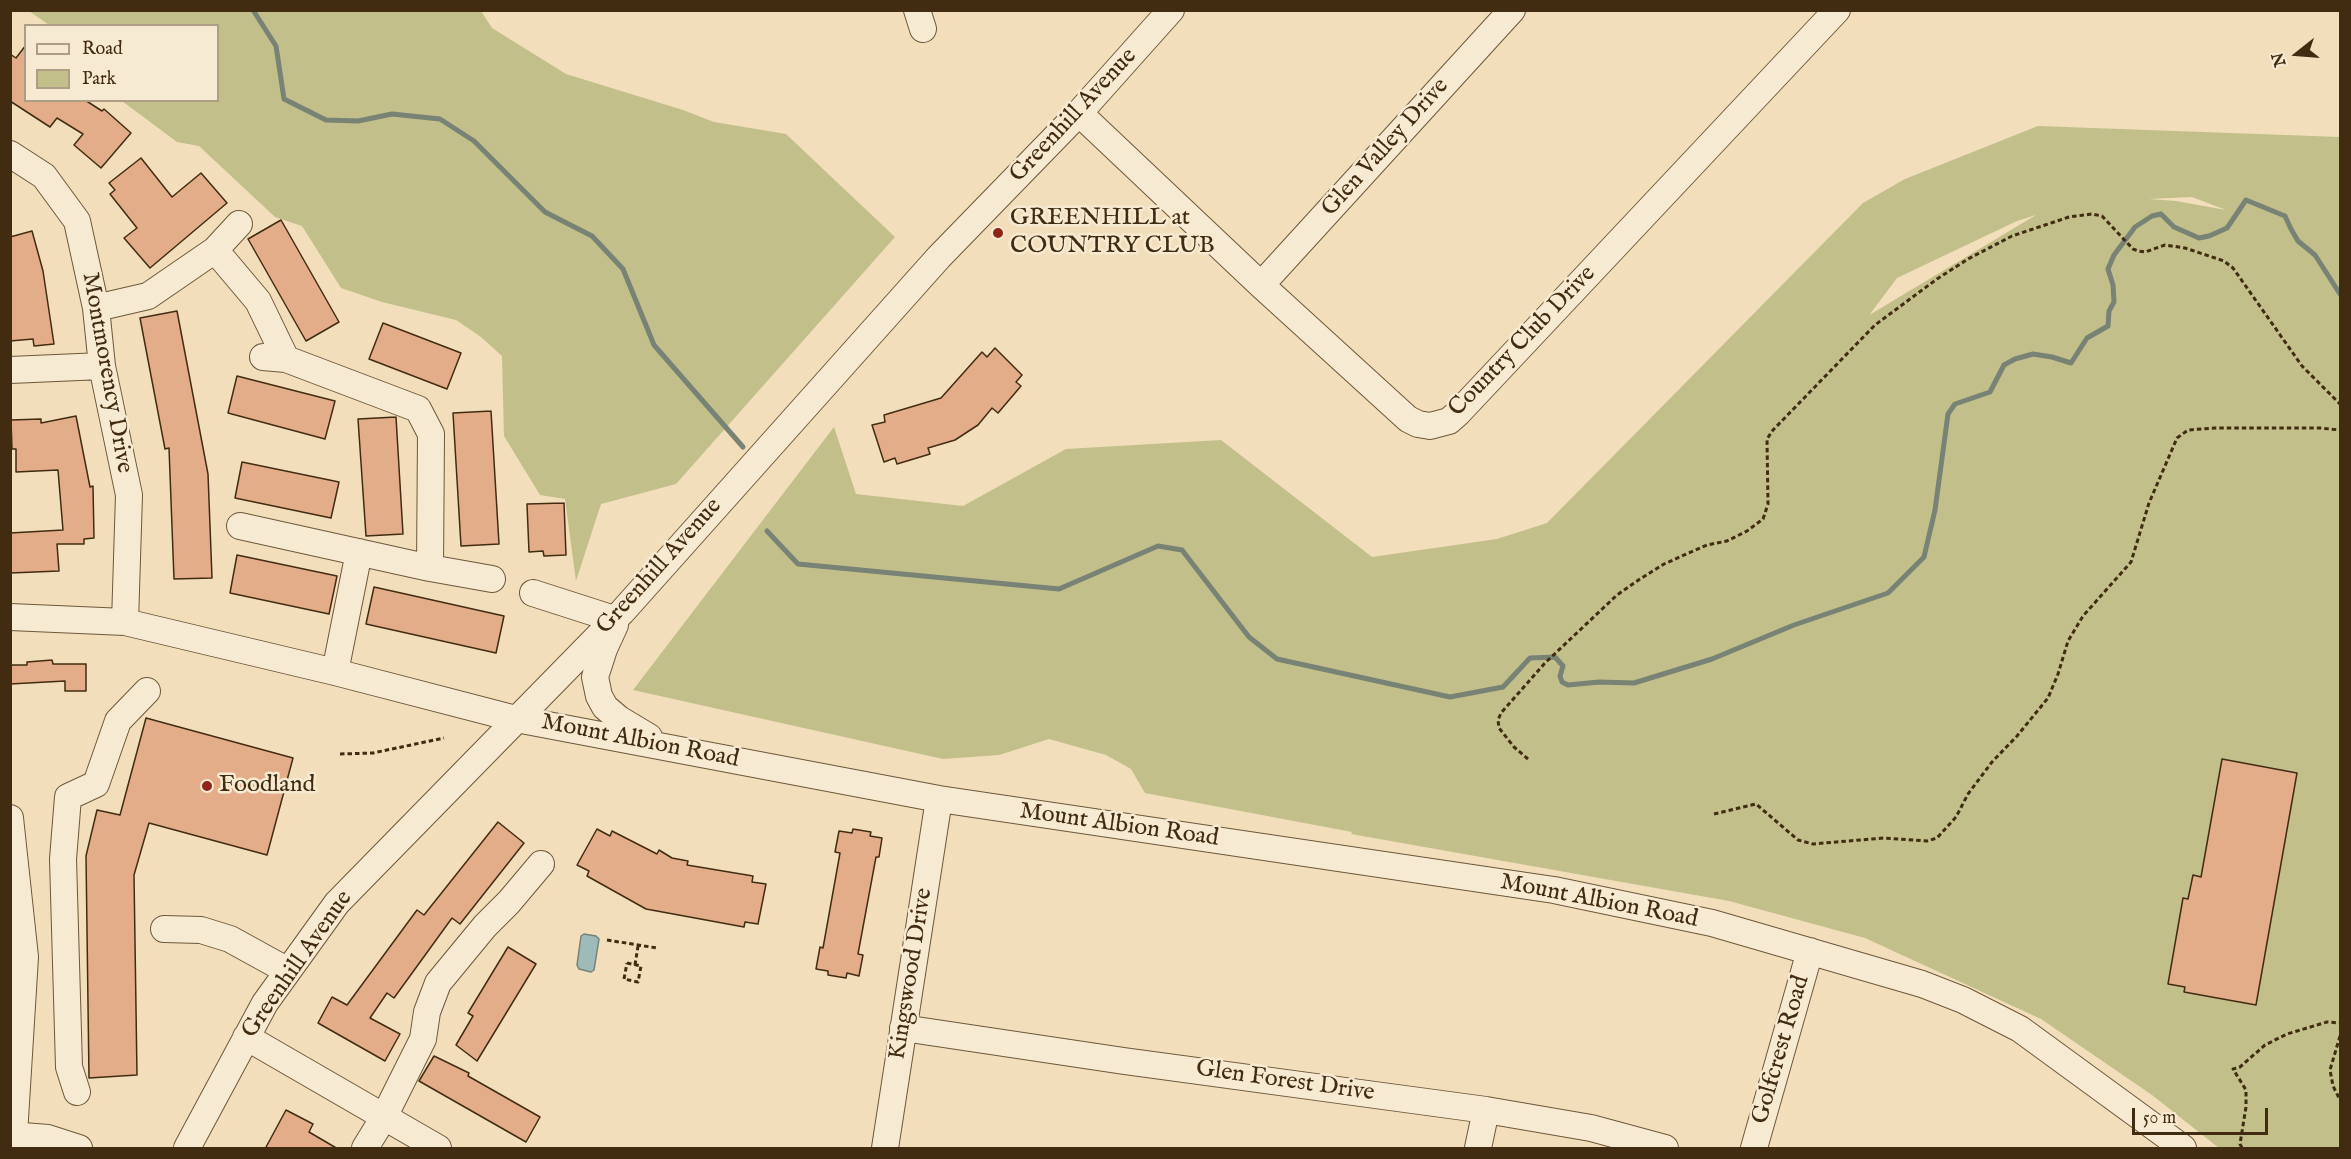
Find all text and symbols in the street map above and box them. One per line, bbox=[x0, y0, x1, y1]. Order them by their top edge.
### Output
legend bbox=[24, 24, 219, 102]
north arrow bbox=[2267, 24, 2327, 84]
text: Road bbox=[82, 38, 123, 61]
street label: Greenhill Avenue bbox=[1004, 43, 1144, 189]
text: N bbox=[2268, 50, 2291, 69]
text: Park bbox=[82, 68, 116, 91]
street label: Glen Valley Drive bbox=[1316, 73, 1456, 223]
place label: GREENHILL at COUNTRY CLUB bbox=[1010, 205, 1215, 261]
marker: GREENHILL at COUNTRY CLUB bbox=[991, 226, 1005, 240]
street label: Country Club Drive bbox=[1443, 260, 1603, 424]
street label: Montmorency Drive bbox=[74, 270, 138, 476]
street label: Greenhill Avenue bbox=[591, 493, 729, 641]
street label: Mount Albion Road bbox=[539, 709, 741, 775]
place label: Foodland bbox=[219, 772, 315, 800]
marker: Foodland bbox=[200, 779, 214, 793]
street label: Mount Albion Road bbox=[1018, 798, 1220, 854]
street label: Mount Albion Road bbox=[1498, 869, 1700, 935]
street label: Greenhill Avenue bbox=[236, 886, 360, 1044]
street label: Kingswood Drive bbox=[884, 886, 940, 1062]
street label: Golfcrest Road bbox=[1747, 972, 1817, 1128]
street label: Glen Forest Drive bbox=[1194, 1055, 1376, 1109]
scale bar bbox=[2135, 1096, 2272, 1134]
text: 50 m bbox=[2143, 1107, 2176, 1130]

